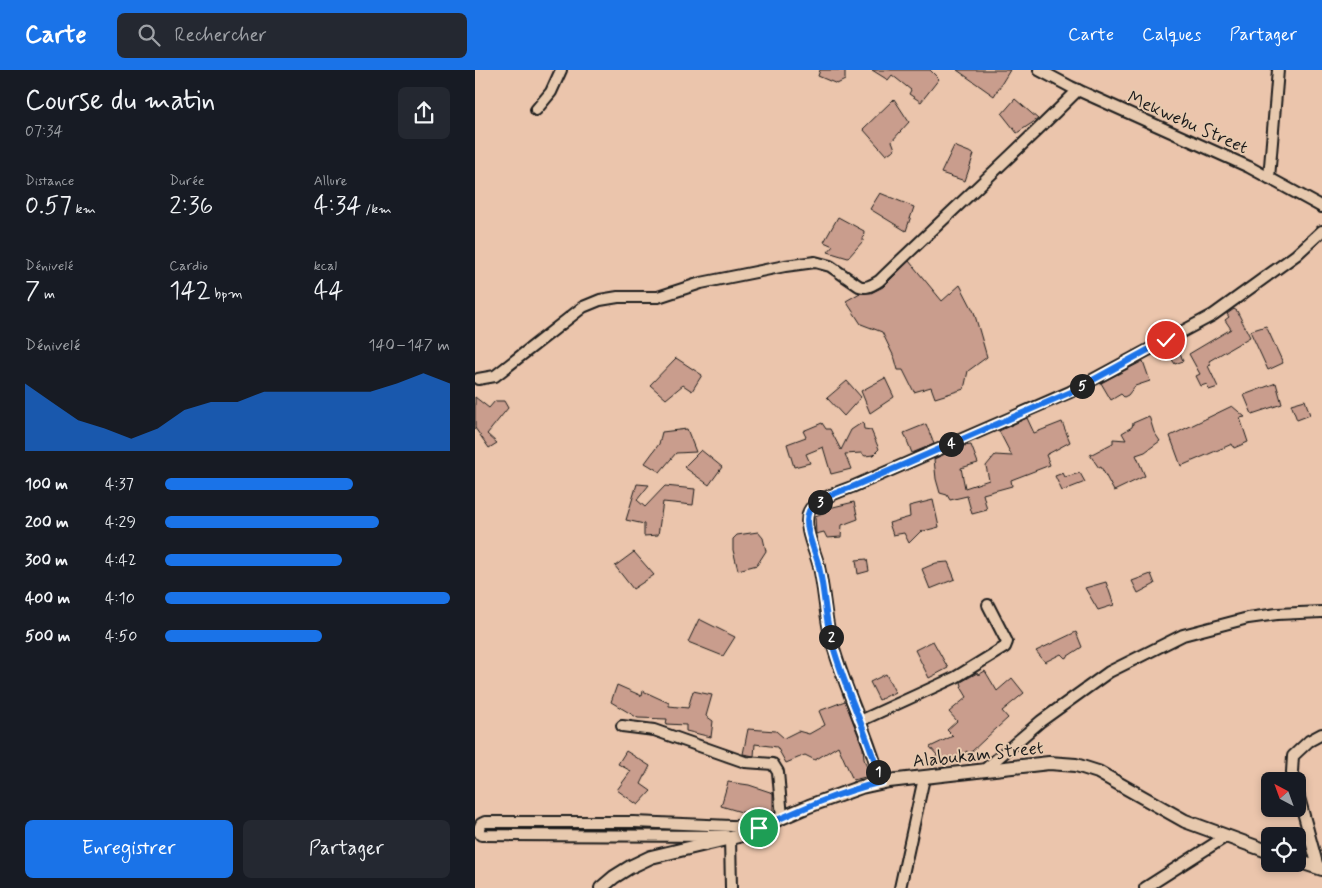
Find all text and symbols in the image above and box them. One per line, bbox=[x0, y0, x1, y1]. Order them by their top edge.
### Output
search box bbox=[117, 13, 467, 58]
text: Carte bbox=[25, 20, 87, 51]
icon: search bbox=[135, 21, 163, 49]
text: Rechercher bbox=[175, 23, 267, 48]
text: Carte bbox=[1068, 23, 1114, 47]
text: Calques bbox=[1142, 23, 1201, 47]
text: Partager bbox=[1229, 23, 1297, 47]
text: Course du matin bbox=[25, 83, 215, 120]
street label: Mekwebu Street bbox=[1124, 86, 1252, 160]
button: share bbox=[398, 87, 450, 139]
text: 07:34 bbox=[25, 121, 63, 142]
text: Distance bbox=[25, 172, 74, 190]
text: Durée bbox=[169, 172, 205, 190]
text: Allure bbox=[314, 172, 347, 190]
text: 0.57 bbox=[25, 190, 72, 223]
text: 2:36 bbox=[169, 190, 213, 223]
text: 4:34 bbox=[314, 190, 361, 223]
text: km bbox=[72, 200, 96, 218]
text: /km bbox=[361, 200, 392, 218]
text: Dénivelé bbox=[25, 257, 73, 275]
text: Cardio bbox=[169, 257, 208, 275]
text: kcal bbox=[314, 257, 337, 275]
text: 7 bbox=[25, 275, 40, 308]
text: 142 bbox=[169, 275, 211, 308]
text: 44 bbox=[314, 275, 343, 308]
text: m bbox=[40, 285, 55, 303]
text: bpm bbox=[211, 285, 243, 303]
pin bbox=[1145, 319, 1187, 361]
icon: check bbox=[1152, 326, 1180, 354]
text: Dénivelé bbox=[25, 335, 80, 356]
text: 140–147 m bbox=[368, 335, 450, 356]
pin: 5 bbox=[1069, 374, 1095, 398]
text: 5 bbox=[1078, 377, 1087, 395]
pin: 4 bbox=[939, 432, 963, 456]
text: 4 bbox=[947, 435, 956, 453]
text: 100 m bbox=[25, 474, 68, 495]
text: 4:37 bbox=[105, 474, 134, 495]
pin: 3 bbox=[807, 490, 833, 514]
text: 3 bbox=[817, 493, 824, 511]
text: 200 m bbox=[25, 512, 69, 533]
text: 4:29 bbox=[105, 512, 136, 533]
text: 300 m bbox=[25, 550, 68, 571]
text: 4:42 bbox=[105, 550, 136, 571]
text: 400 m bbox=[25, 588, 70, 609]
text: 4:10 bbox=[105, 588, 135, 609]
pin: 2 bbox=[819, 624, 843, 650]
text: 500 m bbox=[25, 626, 70, 647]
text: 4:50 bbox=[105, 626, 137, 647]
text: 2 bbox=[828, 628, 835, 646]
street label: Alabukam Street bbox=[912, 736, 1045, 774]
pin: 1 bbox=[865, 760, 891, 784]
text: 1 bbox=[875, 763, 882, 781]
north arrow bbox=[1261, 772, 1306, 818]
map controls bbox=[1261, 772, 1306, 872]
pin bbox=[738, 807, 780, 849]
icon: arrive bbox=[745, 814, 773, 842]
button: Enregistrer bbox=[25, 820, 233, 878]
button: Partager bbox=[243, 820, 450, 878]
button: locate bbox=[1261, 827, 1306, 872]

